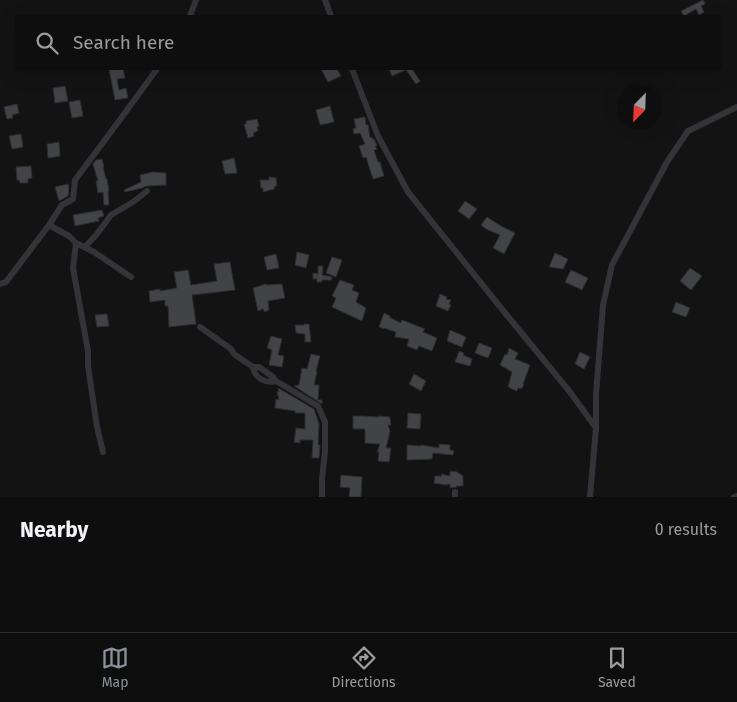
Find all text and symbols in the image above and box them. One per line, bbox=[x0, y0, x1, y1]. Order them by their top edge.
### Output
search box bbox=[15, 15, 722, 70]
icon: search bbox=[33, 29, 61, 57]
text: Search here bbox=[73, 31, 174, 54]
north arrow bbox=[617, 85, 662, 130]
text: Nearby bbox=[20, 517, 88, 543]
text: 0 results bbox=[655, 520, 717, 539]
tab: Map bbox=[101, 644, 129, 691]
tab: Directions bbox=[331, 644, 396, 691]
tab: Saved bbox=[598, 644, 636, 691]

